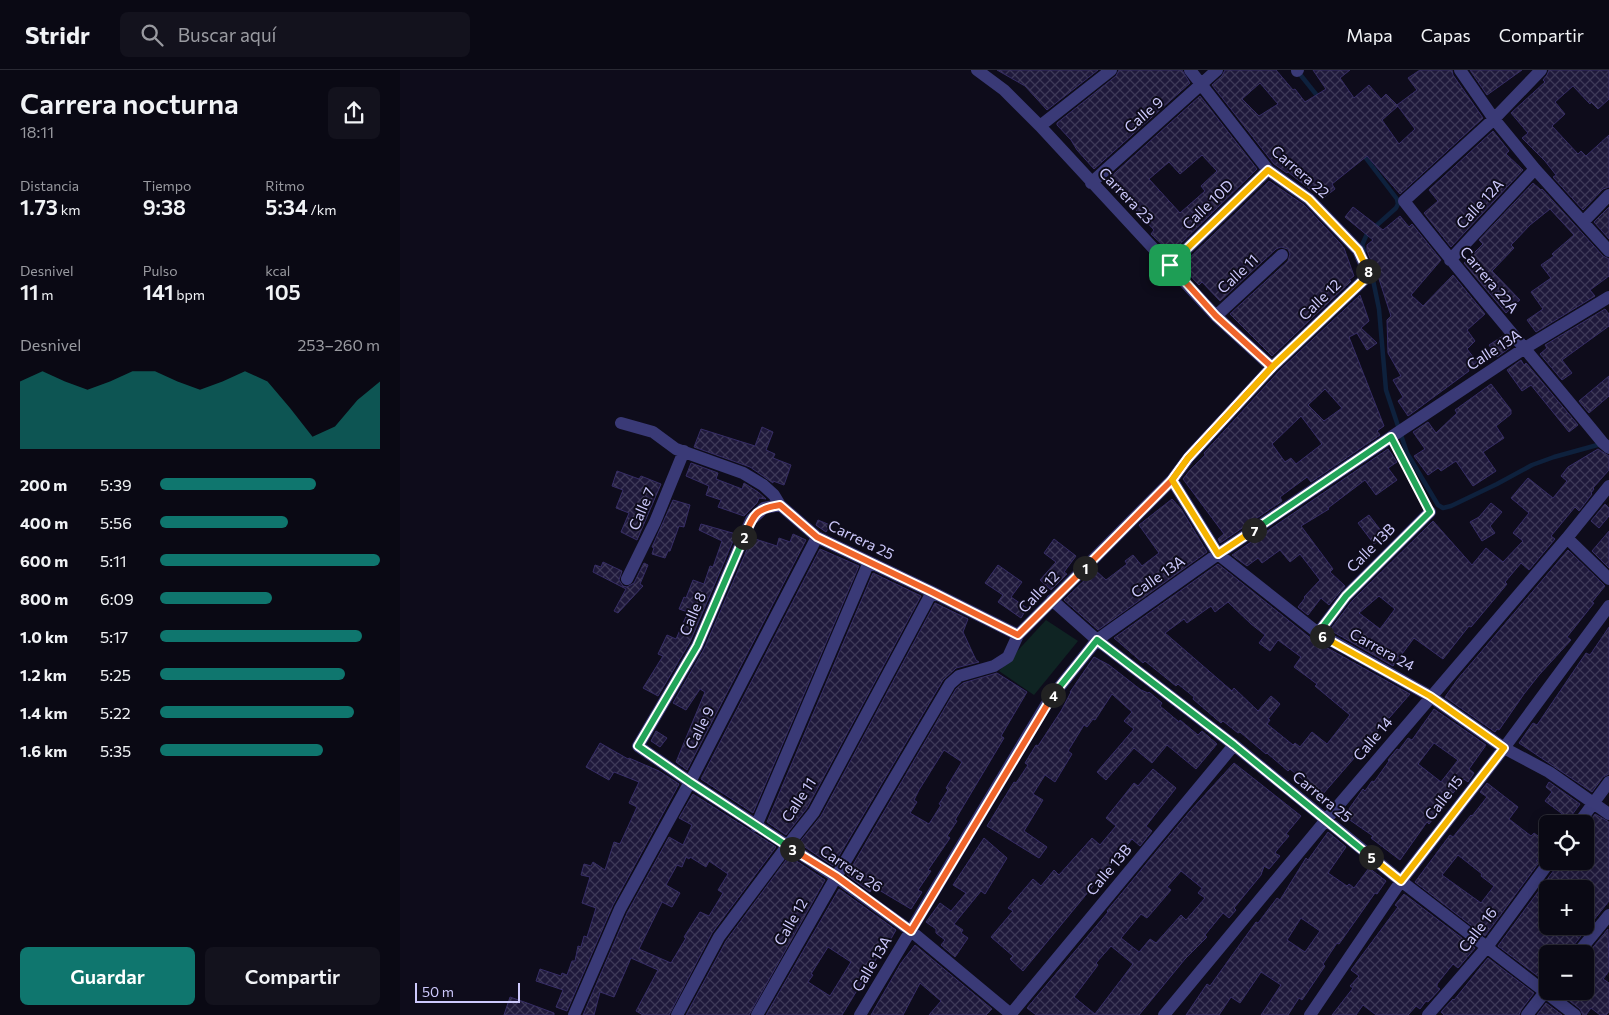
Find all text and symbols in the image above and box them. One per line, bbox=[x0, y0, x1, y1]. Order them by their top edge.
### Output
search box bbox=[120, 12, 470, 57]
text: Stridr bbox=[25, 20, 90, 49]
icon: search bbox=[138, 21, 166, 49]
text: Buscar aquí bbox=[178, 23, 276, 46]
text: Mapa bbox=[1346, 24, 1393, 46]
text: Capas bbox=[1421, 24, 1471, 46]
text: Compartir bbox=[1499, 24, 1584, 46]
text: Carrera nocturna bbox=[20, 86, 239, 120]
button: share bbox=[328, 87, 380, 139]
street label: Calle 9 bbox=[1120, 92, 1166, 136]
text: 18:11 bbox=[20, 122, 54, 141]
street label: Carrera 22 bbox=[1268, 141, 1333, 201]
street label: Carrera 23 bbox=[1096, 163, 1158, 227]
street label: Calle 12A bbox=[1452, 175, 1507, 232]
street label: Calle 10D bbox=[1178, 176, 1236, 233]
text: Distancia bbox=[20, 177, 79, 194]
text: Tiempo bbox=[143, 177, 191, 194]
text: Ritmo bbox=[265, 177, 305, 194]
text: 1.73 bbox=[20, 194, 58, 219]
text: 9:38 bbox=[143, 194, 186, 219]
text: 5:34 bbox=[265, 194, 308, 219]
text: km bbox=[58, 201, 81, 218]
text: /km bbox=[308, 201, 337, 218]
street label: Carrera 22A bbox=[1457, 242, 1523, 316]
pin bbox=[1149, 244, 1191, 286]
street label: Calle 11 bbox=[1213, 250, 1262, 297]
icon: arrive bbox=[1156, 251, 1184, 279]
pin: 8 bbox=[1356, 258, 1380, 284]
text: Desnivel bbox=[20, 262, 74, 279]
text: Pulso bbox=[143, 262, 178, 279]
text: kcal bbox=[265, 262, 290, 279]
text: 8 bbox=[1364, 263, 1373, 280]
street label: Calle 12 bbox=[1295, 275, 1344, 324]
text: 11 bbox=[20, 279, 39, 304]
text: 141 bbox=[143, 279, 173, 304]
text: 105 bbox=[265, 279, 301, 304]
text: m bbox=[39, 286, 54, 303]
text: bpm bbox=[173, 286, 205, 303]
street label: Calle 13A bbox=[1463, 325, 1524, 373]
text: Desnivel bbox=[20, 335, 81, 354]
text: 253–260 m bbox=[297, 335, 380, 354]
text: 200 m bbox=[20, 475, 67, 494]
text: 5:39 bbox=[100, 475, 132, 494]
street label: Calle 7 bbox=[624, 485, 658, 533]
text: 400 m bbox=[20, 513, 68, 532]
text: 5:56 bbox=[100, 513, 132, 532]
street label: Carrera 25 bbox=[825, 515, 897, 563]
pin: 7 bbox=[1242, 518, 1266, 542]
street label: Calle 13B bbox=[1342, 519, 1399, 575]
text: 7 bbox=[1251, 522, 1258, 539]
pin: 2 bbox=[732, 524, 756, 550]
text: 2 bbox=[741, 529, 748, 546]
text: 600 m bbox=[20, 551, 68, 570]
text: 5:11 bbox=[100, 551, 127, 570]
street label: Calle 13A bbox=[1127, 551, 1188, 601]
pin: 1 bbox=[1072, 556, 1098, 580]
text: 1 bbox=[1082, 560, 1089, 577]
street label: Calle 12 bbox=[1014, 567, 1063, 616]
text: 800 m bbox=[20, 589, 68, 608]
text: 6:09 bbox=[100, 589, 134, 608]
street label: Calle 8 bbox=[675, 589, 709, 638]
pin: 6 bbox=[1310, 624, 1334, 648]
street label: Carrera 24 bbox=[1347, 624, 1418, 674]
text: 1.0 km bbox=[20, 627, 68, 646]
text: 5:17 bbox=[100, 627, 128, 646]
text: 6 bbox=[1318, 628, 1327, 645]
text: 1.2 km bbox=[20, 665, 67, 684]
text: 5:25 bbox=[100, 665, 131, 684]
pin: 4 bbox=[1040, 682, 1066, 708]
text: 4 bbox=[1049, 687, 1058, 704]
text: 1.4 km bbox=[20, 703, 67, 722]
text: 5:22 bbox=[100, 703, 131, 722]
street label: Calle 9 bbox=[681, 703, 717, 752]
street label: Calle 14 bbox=[1349, 713, 1396, 764]
text: 1.6 km bbox=[20, 741, 67, 760]
text: 5:35 bbox=[100, 741, 131, 760]
street label: Carrera 25 bbox=[1289, 767, 1356, 826]
street label: Calle 15 bbox=[1420, 772, 1466, 823]
street label: Calle 11 bbox=[777, 774, 819, 825]
map controls bbox=[1539, 815, 1594, 1000]
button: locate bbox=[1539, 815, 1594, 870]
pin: 3 bbox=[780, 836, 804, 862]
street label: Calle 13B bbox=[1082, 840, 1135, 899]
text: 3 bbox=[788, 841, 797, 858]
street label: Carrera 26 bbox=[817, 841, 886, 896]
pin: 5 bbox=[1358, 844, 1384, 870]
text: 5 bbox=[1367, 849, 1376, 866]
button: + bbox=[1539, 880, 1594, 935]
street label: Calle 12 bbox=[770, 895, 811, 948]
street label: Calle 16 bbox=[1454, 903, 1500, 955]
street label: Calle 13A bbox=[848, 932, 895, 994]
button: − bbox=[1539, 945, 1594, 1000]
button: Guardar bbox=[20, 947, 195, 1005]
button: Compartir bbox=[205, 947, 380, 1005]
scale bar bbox=[415, 980, 520, 1003]
text: 50 m bbox=[422, 983, 454, 1000]

